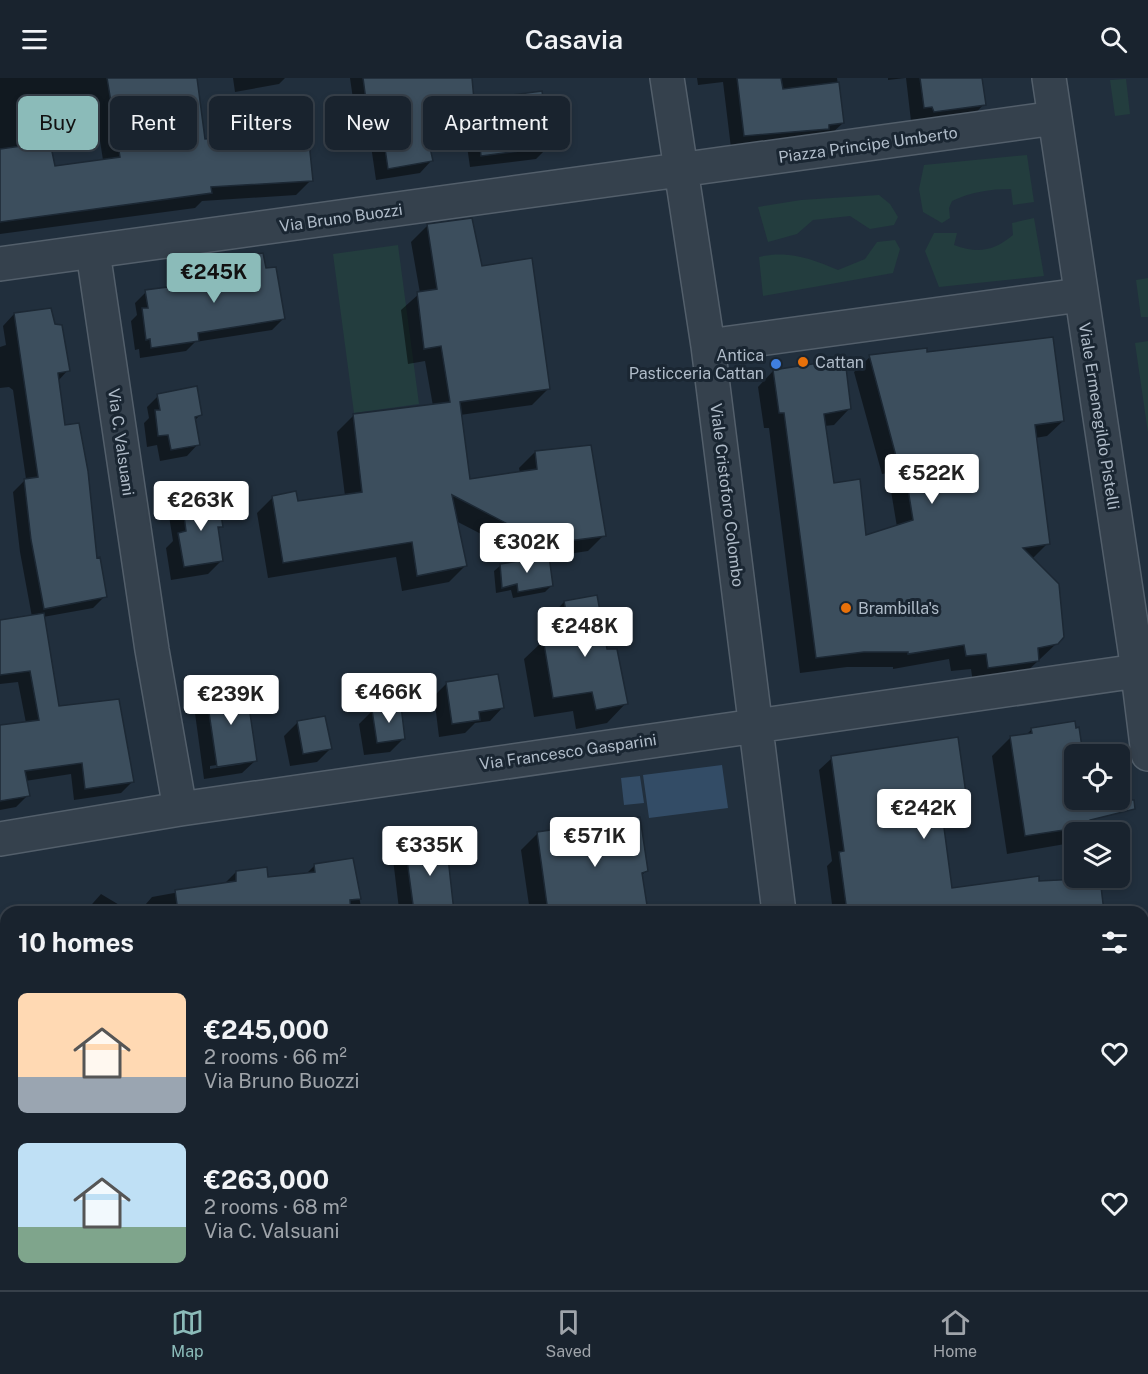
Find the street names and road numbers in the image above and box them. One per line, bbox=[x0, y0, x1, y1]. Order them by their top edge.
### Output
street label: Piazza Principe Umberto bbox=[777, 123, 959, 167]
street label: Via Bruno Buozzi bbox=[278, 200, 404, 236]
street label: Viale Ermenegildo Pistelli bbox=[1075, 321, 1123, 511]
street label: Via C. Valsuani bbox=[104, 387, 138, 497]
street label: Viale Cristoforo Colombo bbox=[706, 402, 748, 588]
street label: Via Francesco Gasparini bbox=[478, 730, 658, 774]

